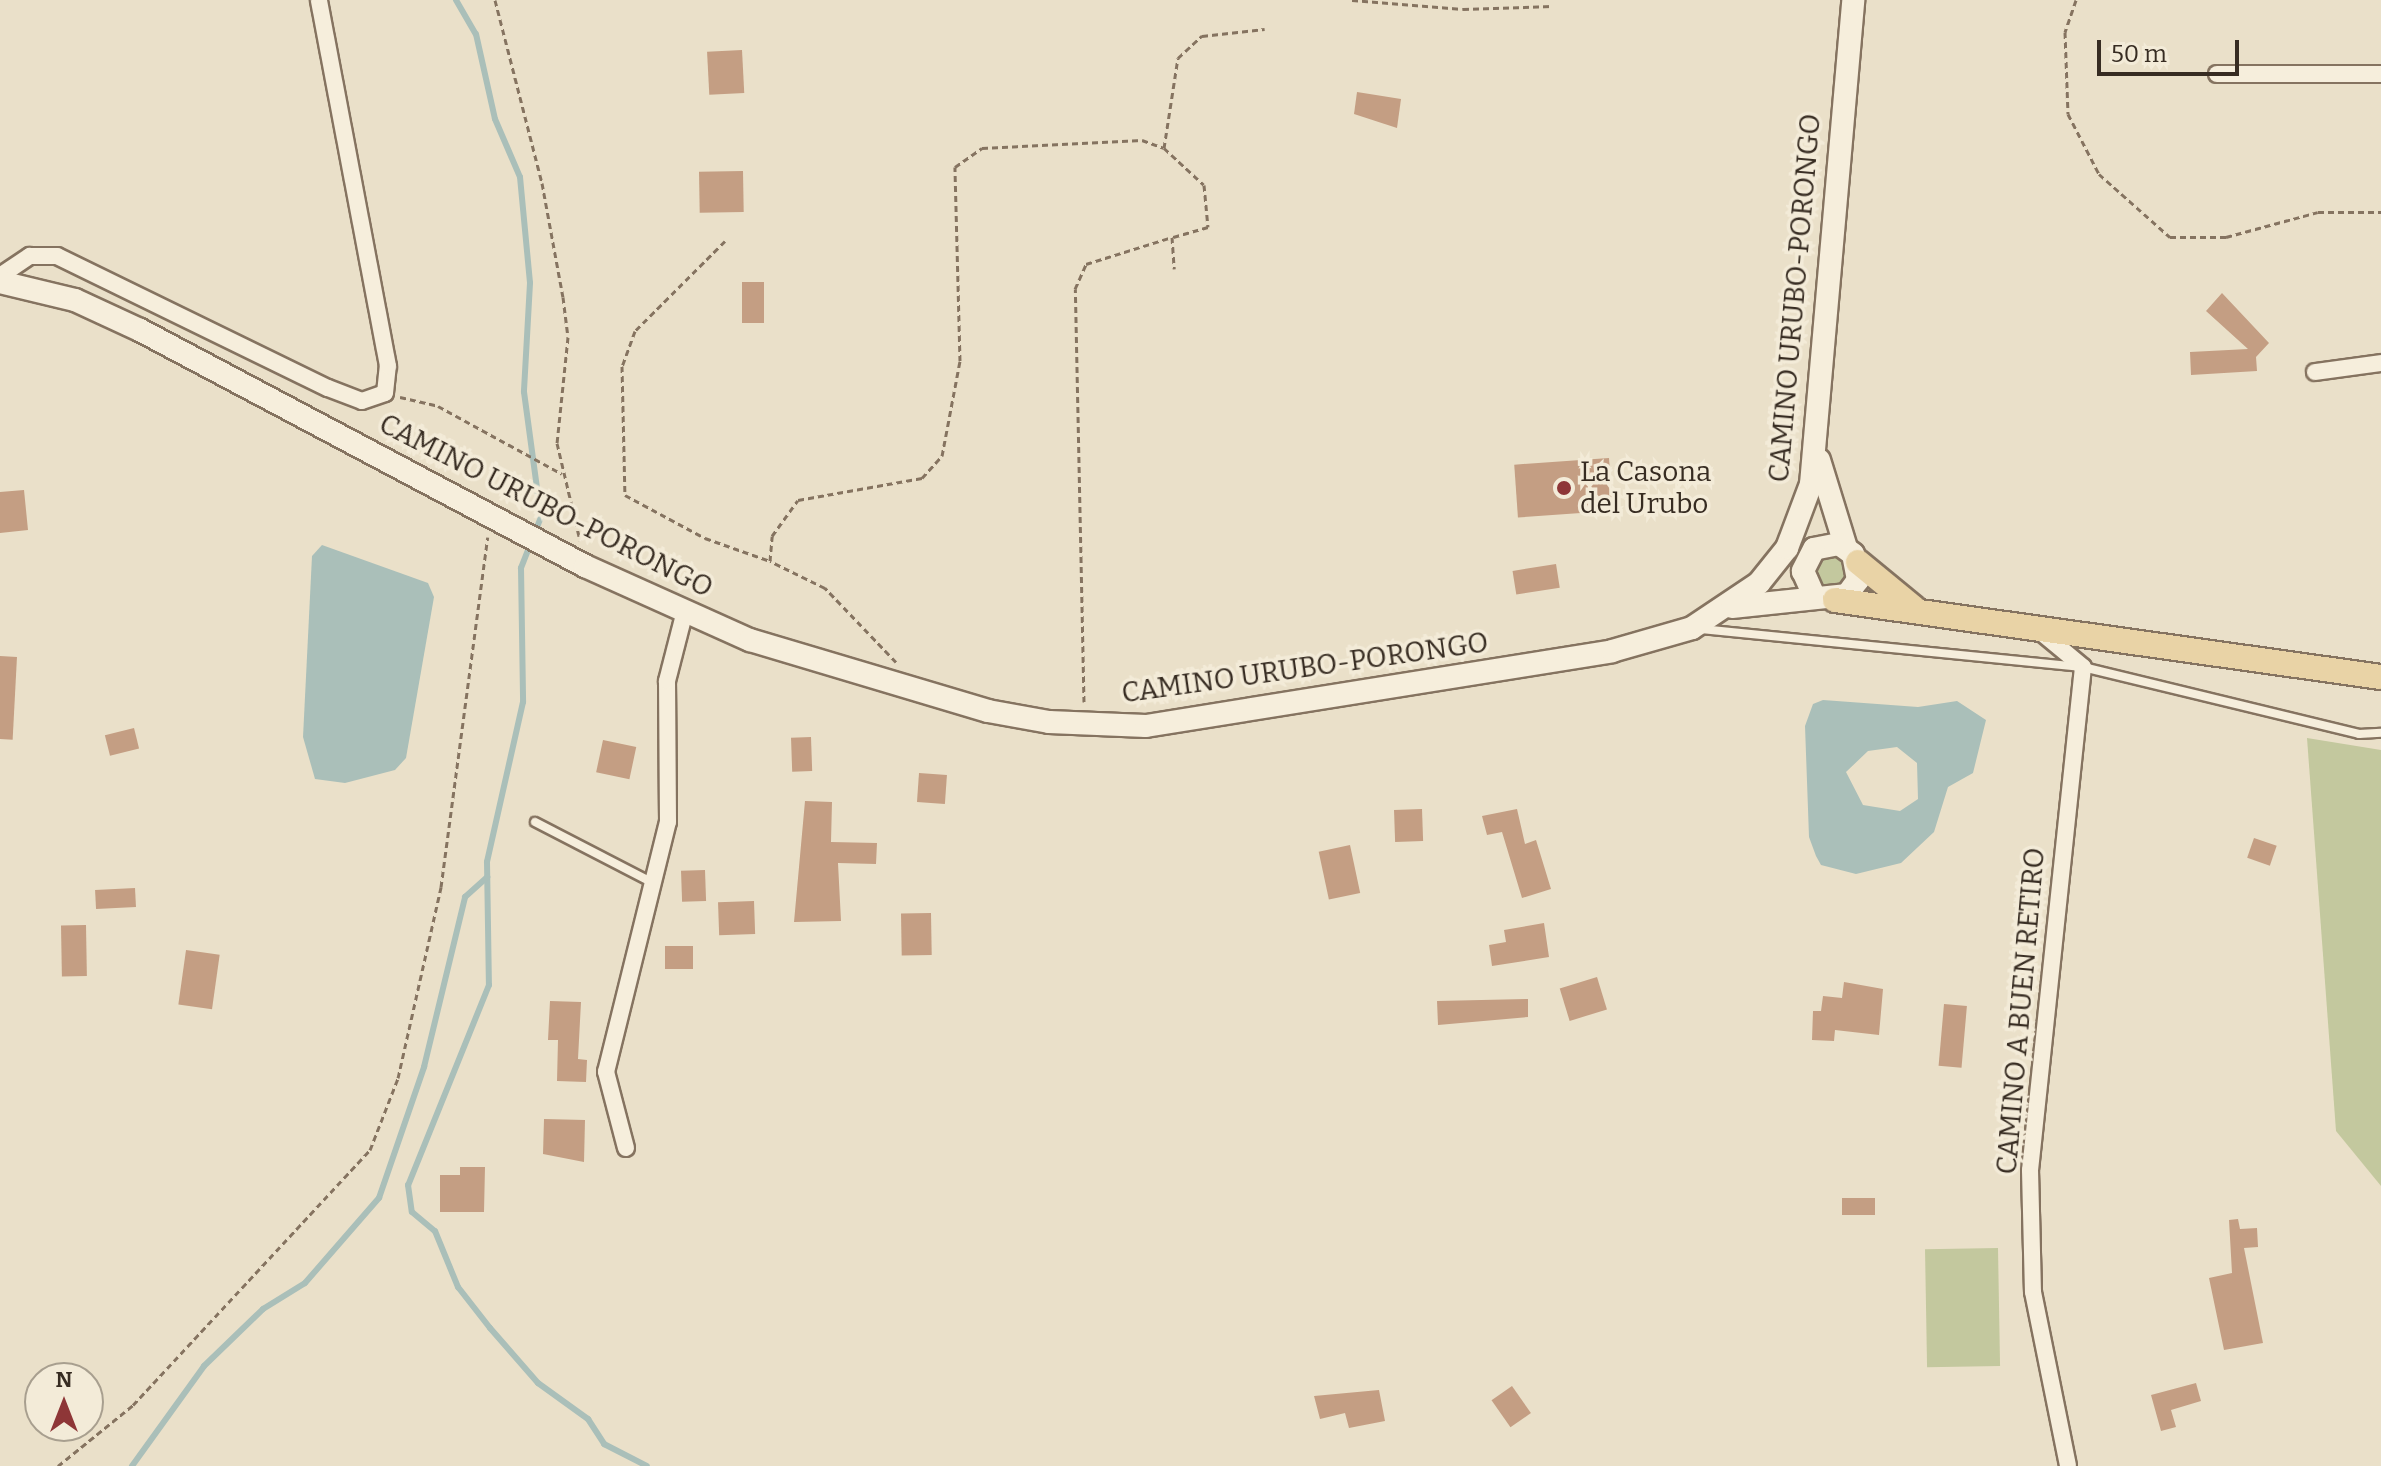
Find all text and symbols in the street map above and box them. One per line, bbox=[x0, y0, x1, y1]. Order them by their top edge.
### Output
scale bar bbox=[2101, 24, 2243, 74]
text: 50 m bbox=[2111, 40, 2167, 68]
street label: CAMINO URUBO-PORONGO bbox=[1762, 112, 1828, 484]
street label: CAMINO URUBO-PORONGO bbox=[374, 407, 718, 605]
place label: La Casona del Urubo bbox=[1580, 455, 1711, 521]
marker: La Casona del Urubo bbox=[1555, 479, 1573, 497]
street label: CAMINO URUBO-PORONGO bbox=[1119, 626, 1491, 710]
street label: CAMINO A BUEN RETIRO bbox=[1990, 846, 2052, 1176]
north arrow bbox=[24, 1362, 104, 1442]
text: N bbox=[56, 1366, 72, 1393]

